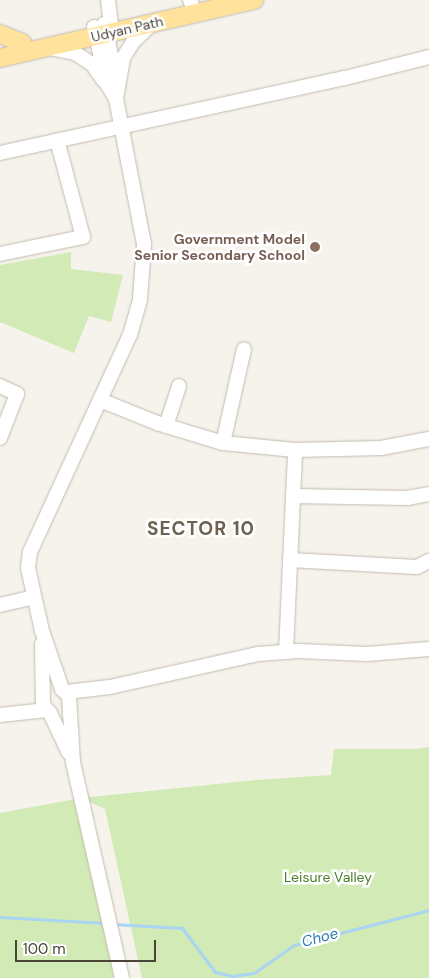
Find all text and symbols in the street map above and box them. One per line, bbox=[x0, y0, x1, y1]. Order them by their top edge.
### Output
street label: Udyan Path bbox=[89, 13, 165, 45]
place label: Government Model Senior Secondary School bbox=[134, 231, 305, 264]
marker: Government Model Senior Secondary School bbox=[309, 241, 321, 253]
district label: SECTOR 10 bbox=[146, 518, 256, 540]
park label: Leisure Valley bbox=[284, 869, 372, 885]
water label: Choe bbox=[300, 925, 340, 951]
scale bar bbox=[18, 930, 159, 962]
text: 100 m bbox=[23, 939, 66, 959]

